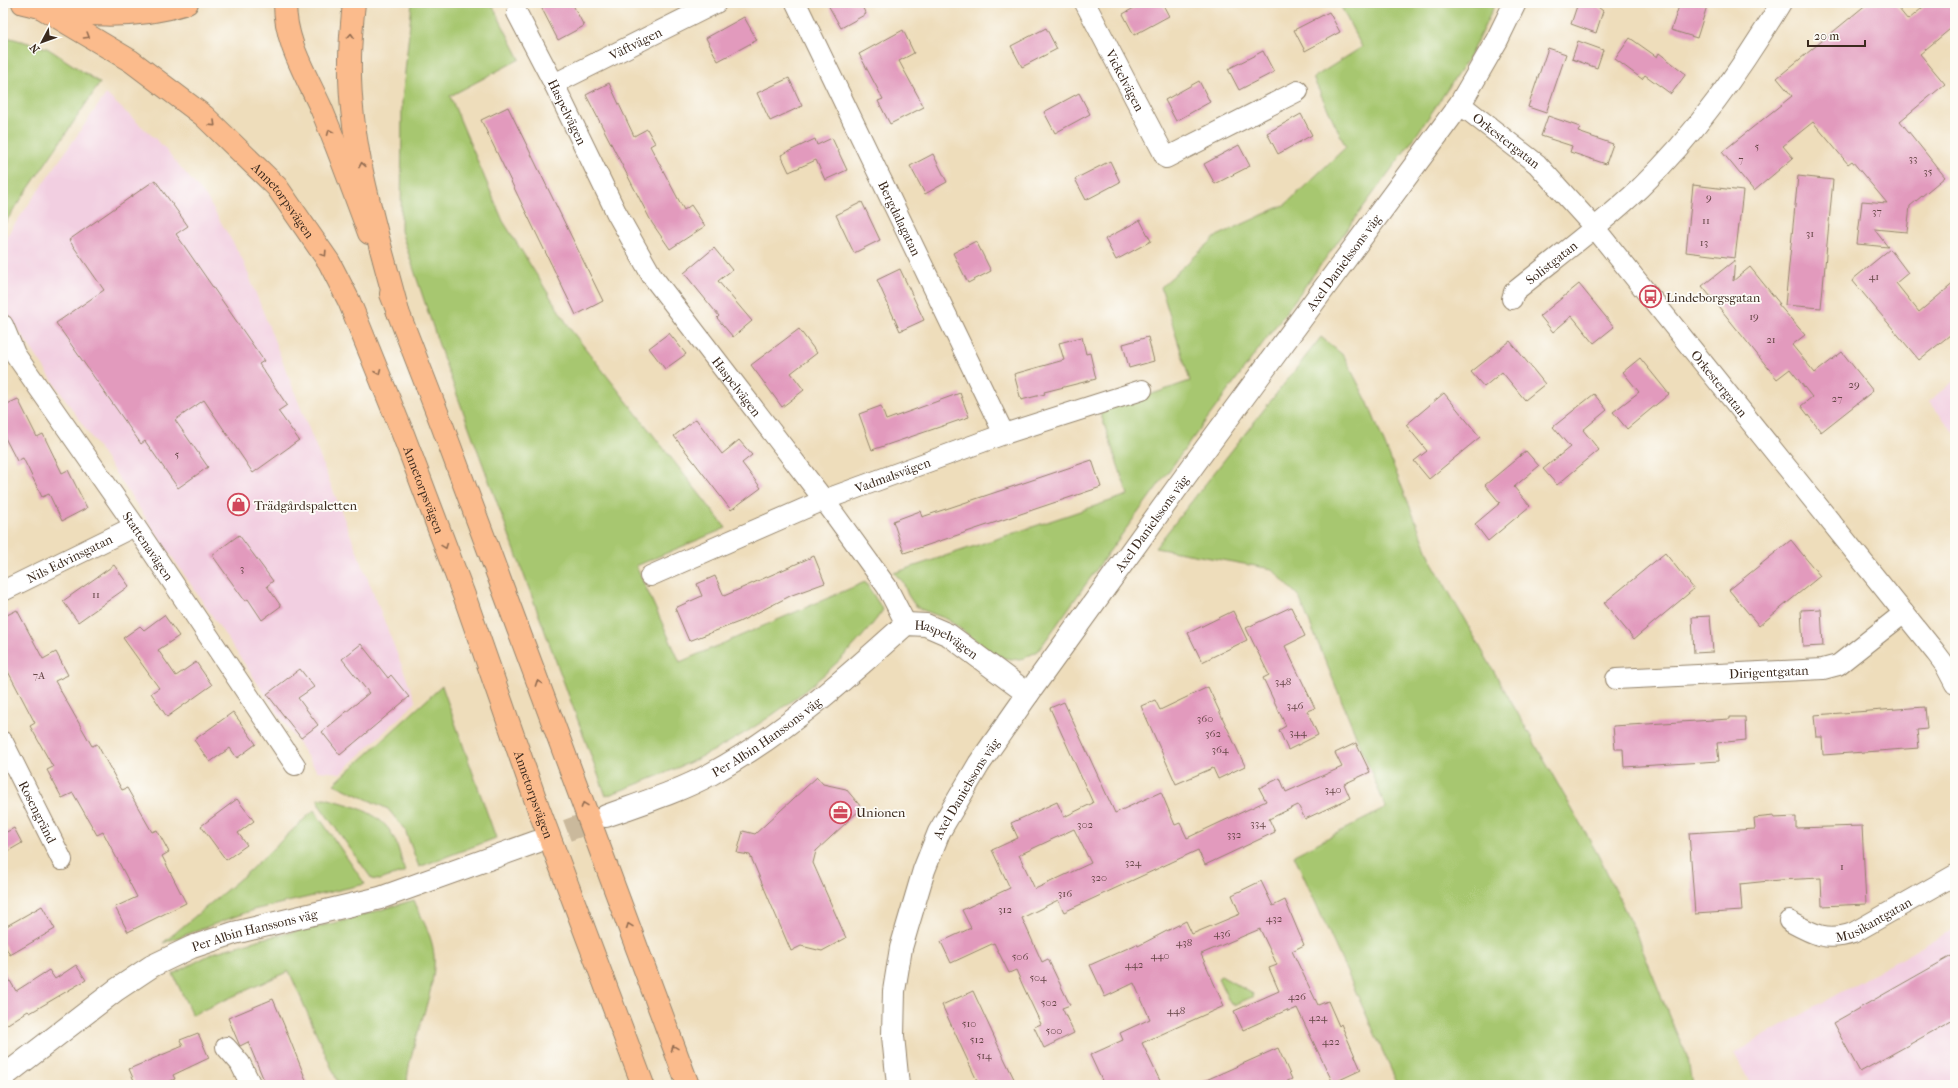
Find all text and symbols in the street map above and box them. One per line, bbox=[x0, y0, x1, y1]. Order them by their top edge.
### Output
north arrow bbox=[22, 22, 62, 62]
scale bar bbox=[1808, 22, 1865, 48]
street label: Väftvägen bbox=[606, 24, 665, 64]
text: 20 m bbox=[1814, 29, 1839, 43]
one-way arrow bbox=[83, 31, 90, 38]
one-way arrow bbox=[347, 33, 356, 39]
text: N bbox=[27, 40, 42, 56]
street label: Vickelvägen bbox=[1102, 46, 1147, 114]
street label: Haspelvägen bbox=[545, 77, 590, 148]
street label: Orkestergatan bbox=[1470, 110, 1543, 172]
one-way arrow bbox=[208, 119, 216, 127]
one-way arrow bbox=[327, 128, 335, 135]
house number: 5 bbox=[1755, 140, 1760, 153]
house number: 33 bbox=[1908, 152, 1918, 165]
house number: 7 bbox=[1738, 153, 1744, 166]
street label: Annetorpsvägen bbox=[248, 159, 317, 241]
one-way arrow bbox=[358, 162, 366, 168]
house number: 35 bbox=[1923, 165, 1933, 178]
street label: Bergdalagatan bbox=[875, 179, 924, 259]
house number: 9 bbox=[1706, 191, 1712, 204]
house number: 37 bbox=[1872, 205, 1882, 218]
street label: Axel Danielssons väg bbox=[1303, 211, 1385, 314]
house number: 11 bbox=[1702, 214, 1710, 227]
house number: 31 bbox=[1806, 227, 1814, 240]
house number: 13 bbox=[1700, 236, 1708, 249]
street label: Solistgatan bbox=[1523, 238, 1581, 288]
one-way arrow bbox=[319, 250, 326, 257]
house number: 41 bbox=[1869, 270, 1879, 283]
bus stop icon: Lindeborgsgatan bbox=[1637, 284, 1663, 310]
place label: Lindeborgsgatan bbox=[1666, 290, 1761, 305]
house number: 19 bbox=[1749, 310, 1759, 323]
house number: 21 bbox=[1766, 333, 1776, 346]
street label: Orkestergatan bbox=[1688, 347, 1751, 420]
street label: Haspelvägen bbox=[709, 354, 764, 420]
one-way arrow bbox=[374, 369, 382, 376]
house number: 29 bbox=[1848, 378, 1860, 391]
house number: 27 bbox=[1832, 392, 1842, 405]
street label: Annetorpsvägen bbox=[400, 443, 447, 536]
house number: 5 bbox=[175, 448, 180, 461]
street label: Vadmalsvägen bbox=[852, 454, 933, 496]
street label: Axel Danielssons väg bbox=[1111, 471, 1192, 576]
shop icon: Trädgårdspaletten bbox=[225, 492, 251, 518]
place label: Trädgårdspaletten bbox=[254, 498, 357, 513]
street label: Stattenavägen bbox=[119, 509, 177, 584]
street label: Nils Edvinsgatan bbox=[24, 531, 115, 586]
one-way arrow bbox=[440, 542, 448, 549]
house number: 3 bbox=[240, 562, 244, 575]
house number: 11 bbox=[92, 588, 100, 601]
street label: Haspelvägen bbox=[914, 617, 981, 662]
street label: Dirigentgatan bbox=[1729, 663, 1809, 682]
house number: 7A bbox=[33, 669, 46, 682]
house number: 348 bbox=[1275, 675, 1291, 688]
one-way arrow bbox=[535, 679, 543, 686]
street label: Per Albin Hanssons väg bbox=[709, 693, 825, 780]
house number: 346 bbox=[1287, 699, 1304, 712]
house number: 360 bbox=[1197, 712, 1213, 725]
house number: 344 bbox=[1289, 726, 1307, 739]
house number: 362 bbox=[1205, 727, 1221, 740]
street label: Axel Danielssons väg bbox=[930, 735, 1003, 842]
house number: 364 bbox=[1212, 743, 1229, 756]
street label: Annetorpsvägen bbox=[511, 748, 556, 841]
street label: Rosengränd bbox=[16, 778, 60, 847]
house number: 340 bbox=[1324, 783, 1342, 796]
office icon: Unionen bbox=[828, 799, 854, 825]
one-way arrow bbox=[580, 801, 588, 808]
place label: Unionen bbox=[856, 805, 906, 820]
house number: 334 bbox=[1250, 817, 1266, 830]
house number: 302 bbox=[1077, 818, 1093, 831]
house number: 332 bbox=[1227, 828, 1242, 841]
house number: 324 bbox=[1125, 856, 1142, 869]
house number: 1 bbox=[1840, 860, 1844, 873]
house number: 320 bbox=[1091, 871, 1107, 884]
house number: 316 bbox=[1058, 887, 1072, 900]
street label: Musikantgatan bbox=[1835, 894, 1915, 945]
house number: 312 bbox=[998, 903, 1012, 916]
street label: Per Albin Hanssons väg bbox=[190, 906, 320, 955]
house number: 432 bbox=[1266, 912, 1283, 925]
one-way arrow bbox=[625, 923, 634, 930]
house number: 436 bbox=[1214, 927, 1231, 940]
house number: 438 bbox=[1176, 936, 1192, 949]
house number: 440 bbox=[1150, 949, 1170, 962]
house number: 506 bbox=[1012, 950, 1028, 963]
house number: 442 bbox=[1125, 958, 1144, 971]
house number: 504 bbox=[1029, 971, 1047, 984]
house number: 426 bbox=[1288, 990, 1306, 1003]
house number: 502 bbox=[1041, 996, 1058, 1009]
house number: 448 bbox=[1167, 1004, 1185, 1017]
house number: 424 bbox=[1309, 1011, 1328, 1024]
house number: 510 bbox=[962, 1017, 976, 1030]
house number: 500 bbox=[1046, 1024, 1062, 1037]
house number: 512 bbox=[970, 1033, 985, 1046]
house number: 422 bbox=[1322, 1035, 1340, 1048]
one-way arrow bbox=[671, 1045, 679, 1052]
house number: 514 bbox=[976, 1049, 992, 1062]

